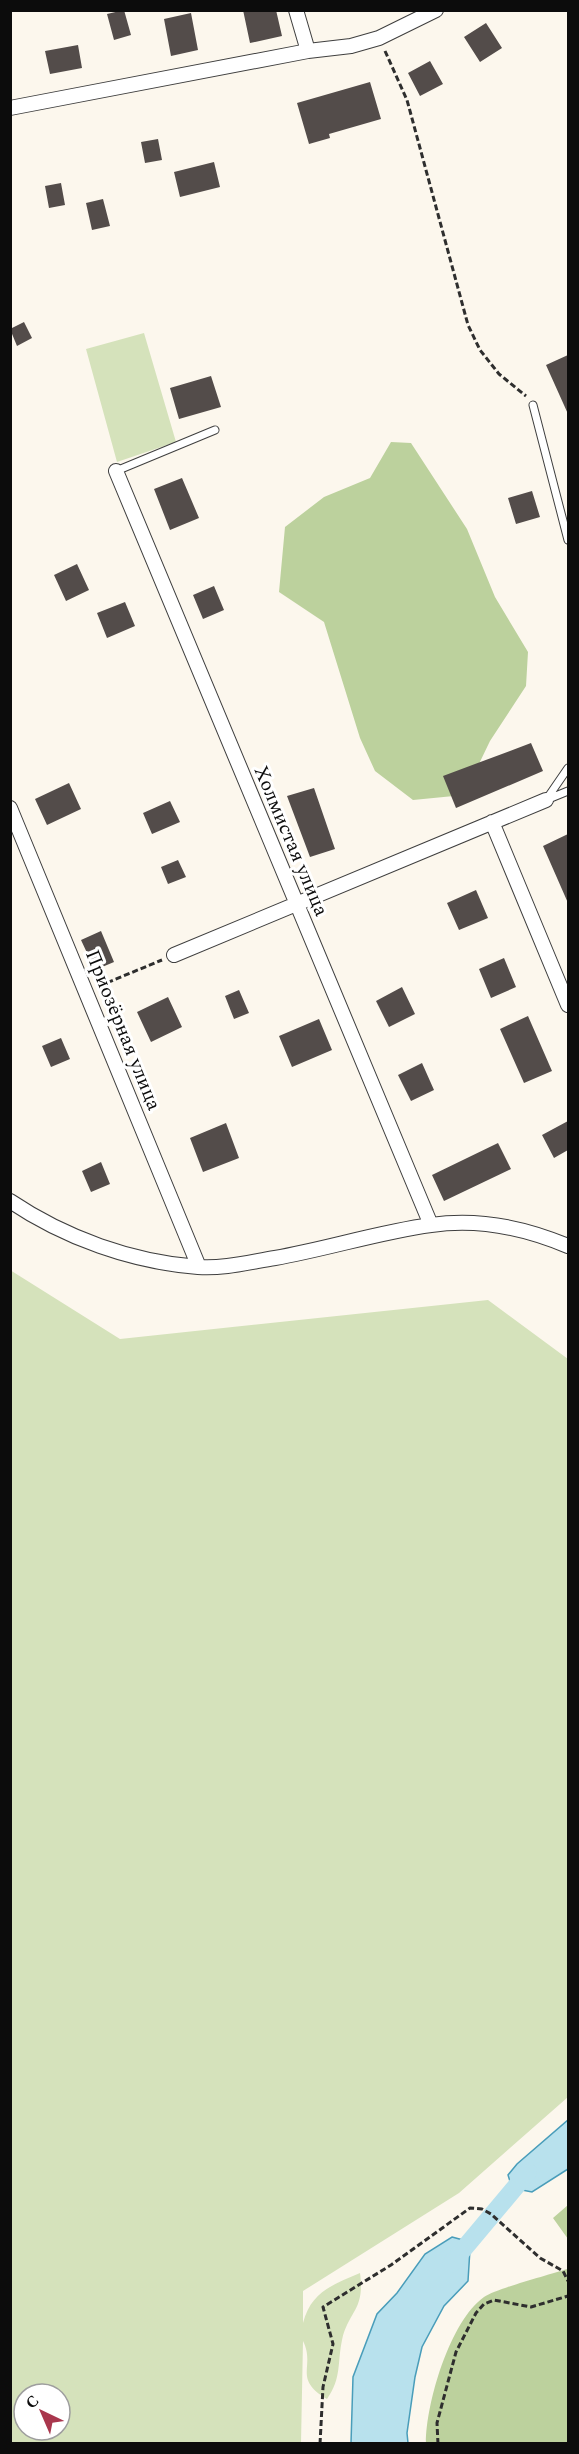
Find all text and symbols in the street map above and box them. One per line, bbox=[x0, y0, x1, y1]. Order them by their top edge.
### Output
street label: Холмистая улица bbox=[246, 761, 336, 921]
street label: Приозёрная улица bbox=[77, 945, 169, 1115]
north arrow bbox=[12, 2382, 72, 2442]
text: С bbox=[20, 2389, 45, 2415]

